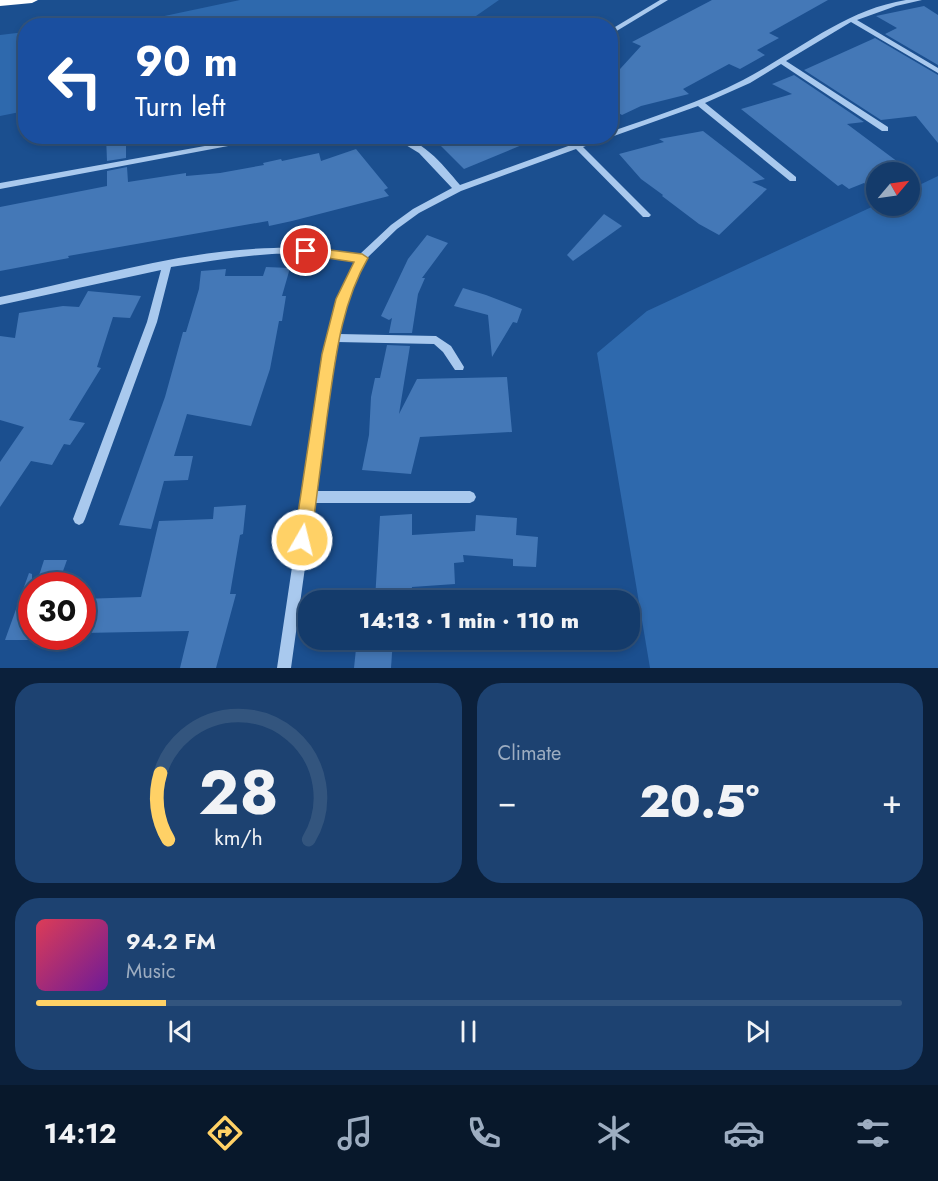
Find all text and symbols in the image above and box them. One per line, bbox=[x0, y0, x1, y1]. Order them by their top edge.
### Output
text: 90 m bbox=[135, 31, 238, 92]
icon: left bbox=[36, 42, 114, 120]
text: Turn left bbox=[135, 87, 225, 126]
north arrow bbox=[866, 162, 920, 216]
map controls bbox=[866, 162, 920, 216]
pin bbox=[280, 225, 331, 276]
icon: arrive bbox=[289, 234, 322, 267]
position arrow bbox=[270, 508, 334, 572]
speed limit sign: 30 bbox=[18, 572, 96, 650]
text: 14:13 · 1 min · 110 m bbox=[359, 604, 579, 636]
text: Climate bbox=[498, 739, 561, 768]
text: 28 bbox=[198, 747, 278, 837]
text: 20.5° bbox=[639, 769, 759, 834]
text: − bbox=[498, 778, 517, 825]
text: + bbox=[882, 778, 902, 825]
text: km/h bbox=[214, 822, 262, 853]
text: 94.2 FM bbox=[126, 925, 216, 957]
text: Music bbox=[126, 957, 176, 986]
icon: previous bbox=[164, 1015, 197, 1048]
icon: pause bbox=[452, 1015, 485, 1048]
icon: next bbox=[741, 1015, 774, 1048]
icon: directions bbox=[204, 1112, 246, 1154]
icon: music bbox=[334, 1112, 376, 1154]
icon: phone bbox=[463, 1112, 505, 1154]
icon: climate bbox=[593, 1112, 635, 1154]
icon: car bbox=[723, 1112, 765, 1154]
icon: filters bbox=[852, 1112, 894, 1154]
text: 14:12 bbox=[44, 1114, 117, 1153]

